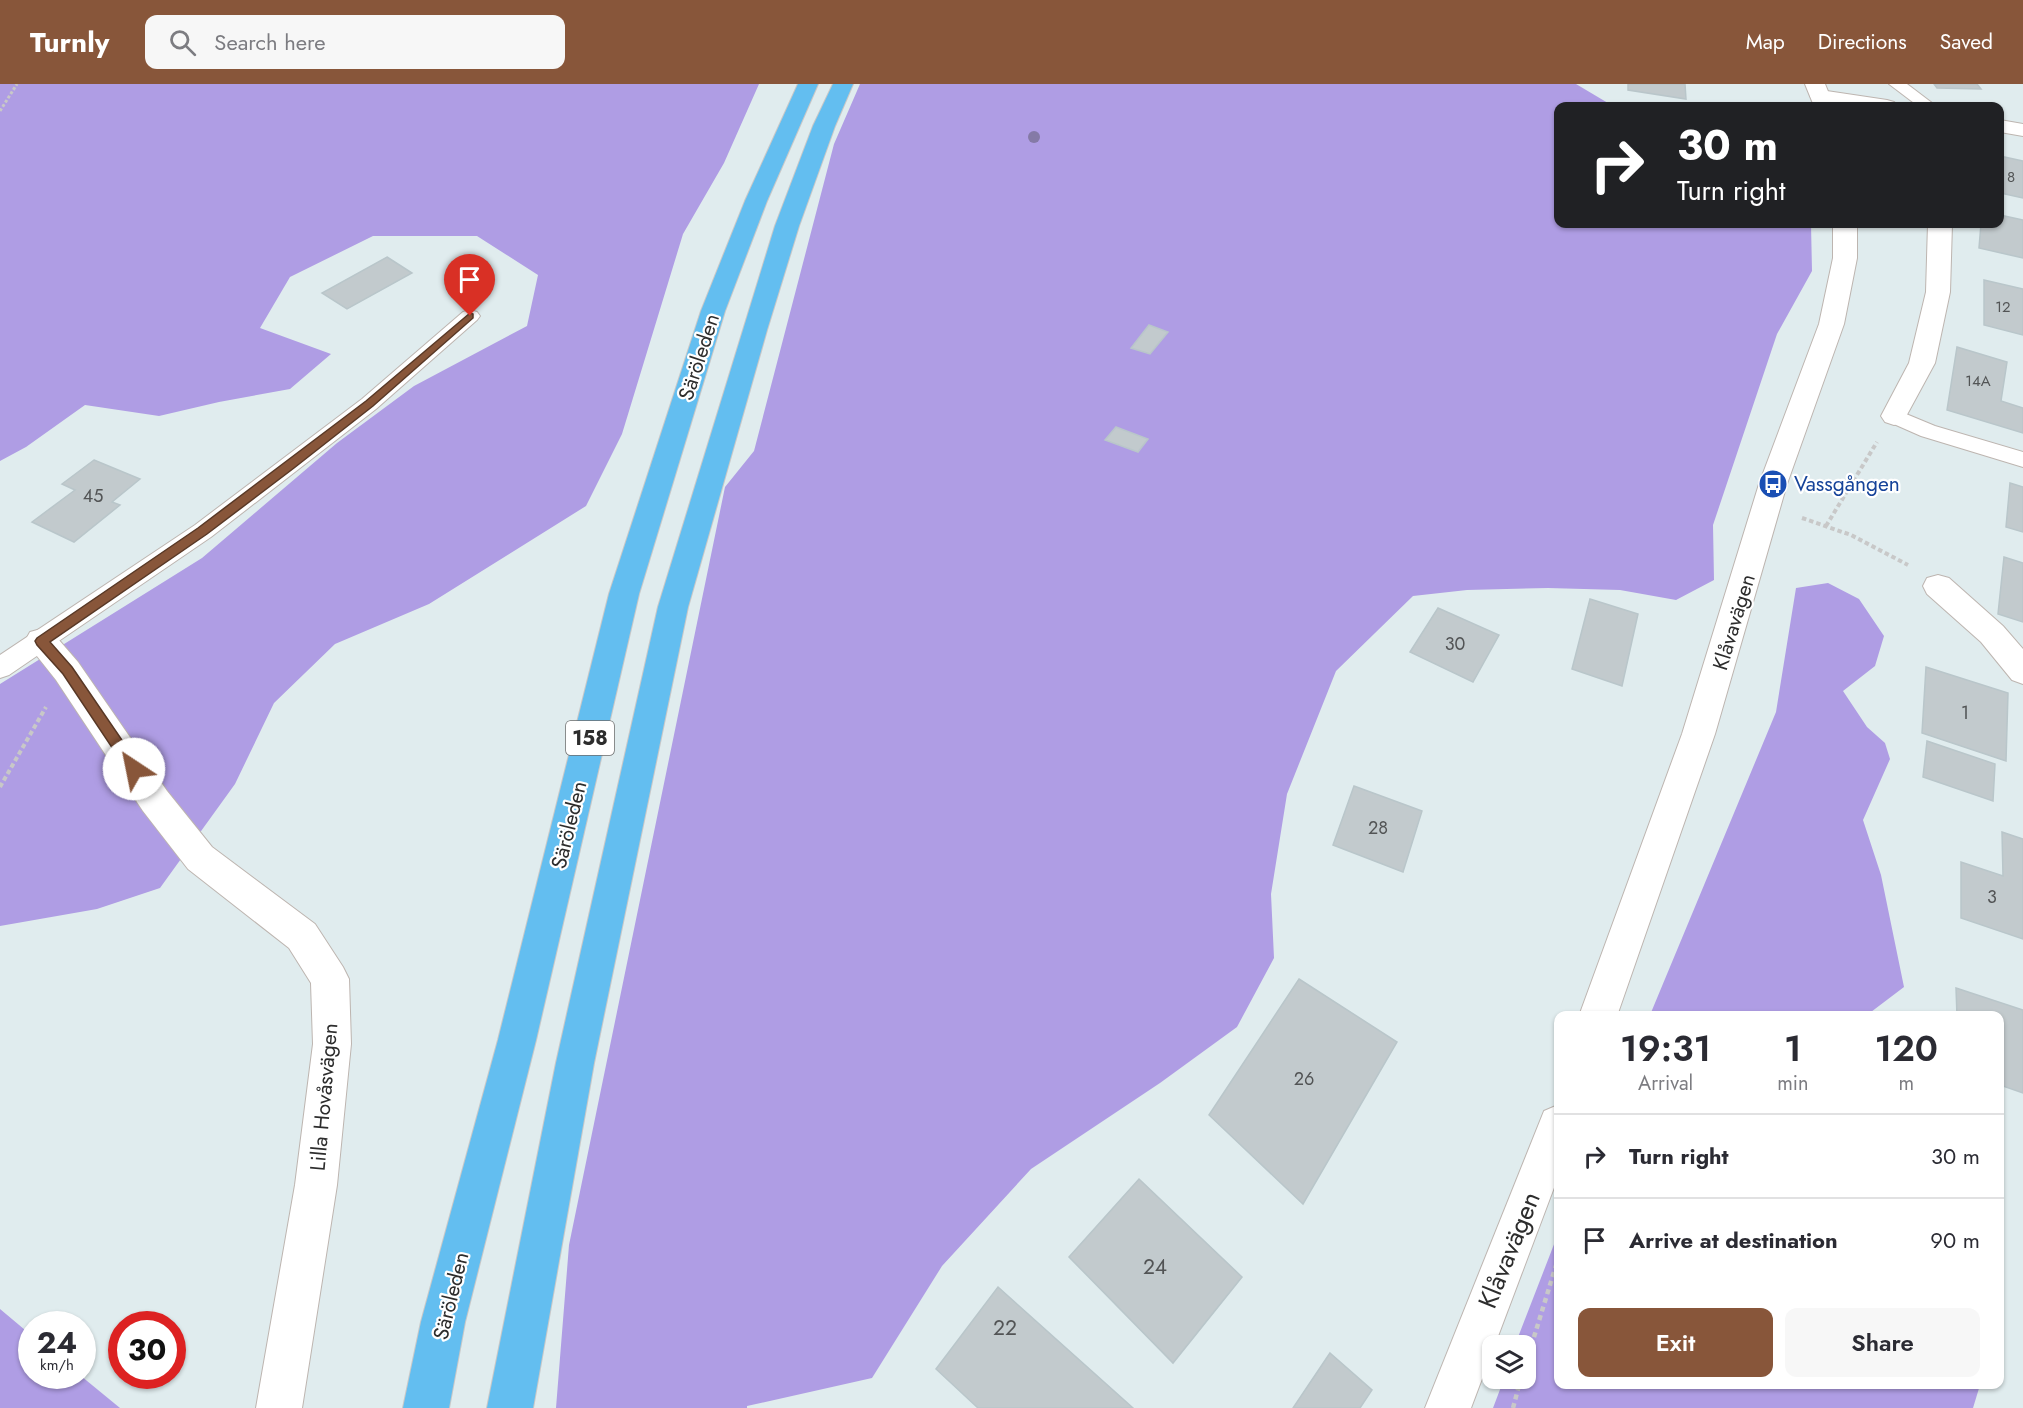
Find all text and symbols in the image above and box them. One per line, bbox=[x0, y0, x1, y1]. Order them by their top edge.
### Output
search box bbox=[145, 15, 565, 69]
text: Turnly bbox=[30, 22, 109, 63]
icon: search bbox=[166, 26, 199, 59]
text: Search here bbox=[214, 26, 326, 58]
text: Map bbox=[1746, 27, 1785, 57]
text: Directions bbox=[1818, 27, 1907, 57]
text: Saved bbox=[1940, 27, 1993, 57]
text: 30 m bbox=[1677, 115, 1778, 176]
icon: right bbox=[1578, 126, 1656, 204]
house number: 8 bbox=[2007, 166, 2015, 188]
text: Turn right bbox=[1677, 171, 1785, 210]
pin bbox=[444, 254, 495, 316]
icon: arrive bbox=[453, 263, 486, 296]
house number: 12 bbox=[1995, 296, 2011, 318]
street label: Säröleden bbox=[671, 310, 727, 404]
house number: 14A bbox=[1965, 370, 1991, 392]
bus stop icon: Vassgången bbox=[1757, 468, 1789, 500]
place label: Vassgången bbox=[1794, 469, 1900, 499]
house number: 45 bbox=[83, 483, 103, 509]
street label: Klåvavägen bbox=[1705, 570, 1763, 674]
house number: 30 bbox=[1445, 631, 1466, 657]
house number: 1 bbox=[1961, 700, 1969, 726]
road number: 158 bbox=[566, 721, 614, 755]
position arrow bbox=[102, 737, 166, 801]
street label: Säröleden bbox=[544, 778, 594, 872]
house number: 28 bbox=[1368, 815, 1388, 841]
house number: 3 bbox=[1987, 884, 1997, 910]
street label: Lilla Hovåsvägen bbox=[303, 1022, 345, 1172]
text: 19:31 bbox=[1620, 1022, 1711, 1074]
text: 1 bbox=[1784, 1022, 1802, 1074]
text: 120 bbox=[1875, 1022, 1938, 1074]
house number: 26 bbox=[1294, 1066, 1314, 1092]
text: Arrival bbox=[1638, 1069, 1693, 1098]
text: min bbox=[1777, 1069, 1809, 1098]
text: m bbox=[1898, 1069, 1914, 1098]
icon: right bbox=[1578, 1140, 1611, 1173]
text: Turn right bbox=[1629, 1140, 1729, 1172]
text: 30 m bbox=[1931, 1140, 1980, 1172]
street label: Klåvavägen bbox=[1468, 1186, 1550, 1314]
icon: arrive bbox=[1578, 1224, 1611, 1257]
text: Arrive at destination bbox=[1629, 1224, 1838, 1256]
text: 90 m bbox=[1930, 1224, 1980, 1256]
street label: Säröleden bbox=[426, 1249, 476, 1343]
house number: 24 bbox=[1143, 1252, 1167, 1282]
button: Exit bbox=[1578, 1308, 1773, 1377]
button: Share bbox=[1785, 1308, 1980, 1377]
speed limit sign: 30 bbox=[108, 1311, 186, 1389]
house number: 22 bbox=[993, 1313, 1017, 1343]
text: 24 bbox=[37, 1321, 77, 1364]
map controls bbox=[1482, 1335, 1536, 1389]
button: layers bbox=[1482, 1335, 1536, 1389]
text: km/h bbox=[40, 1354, 74, 1376]

